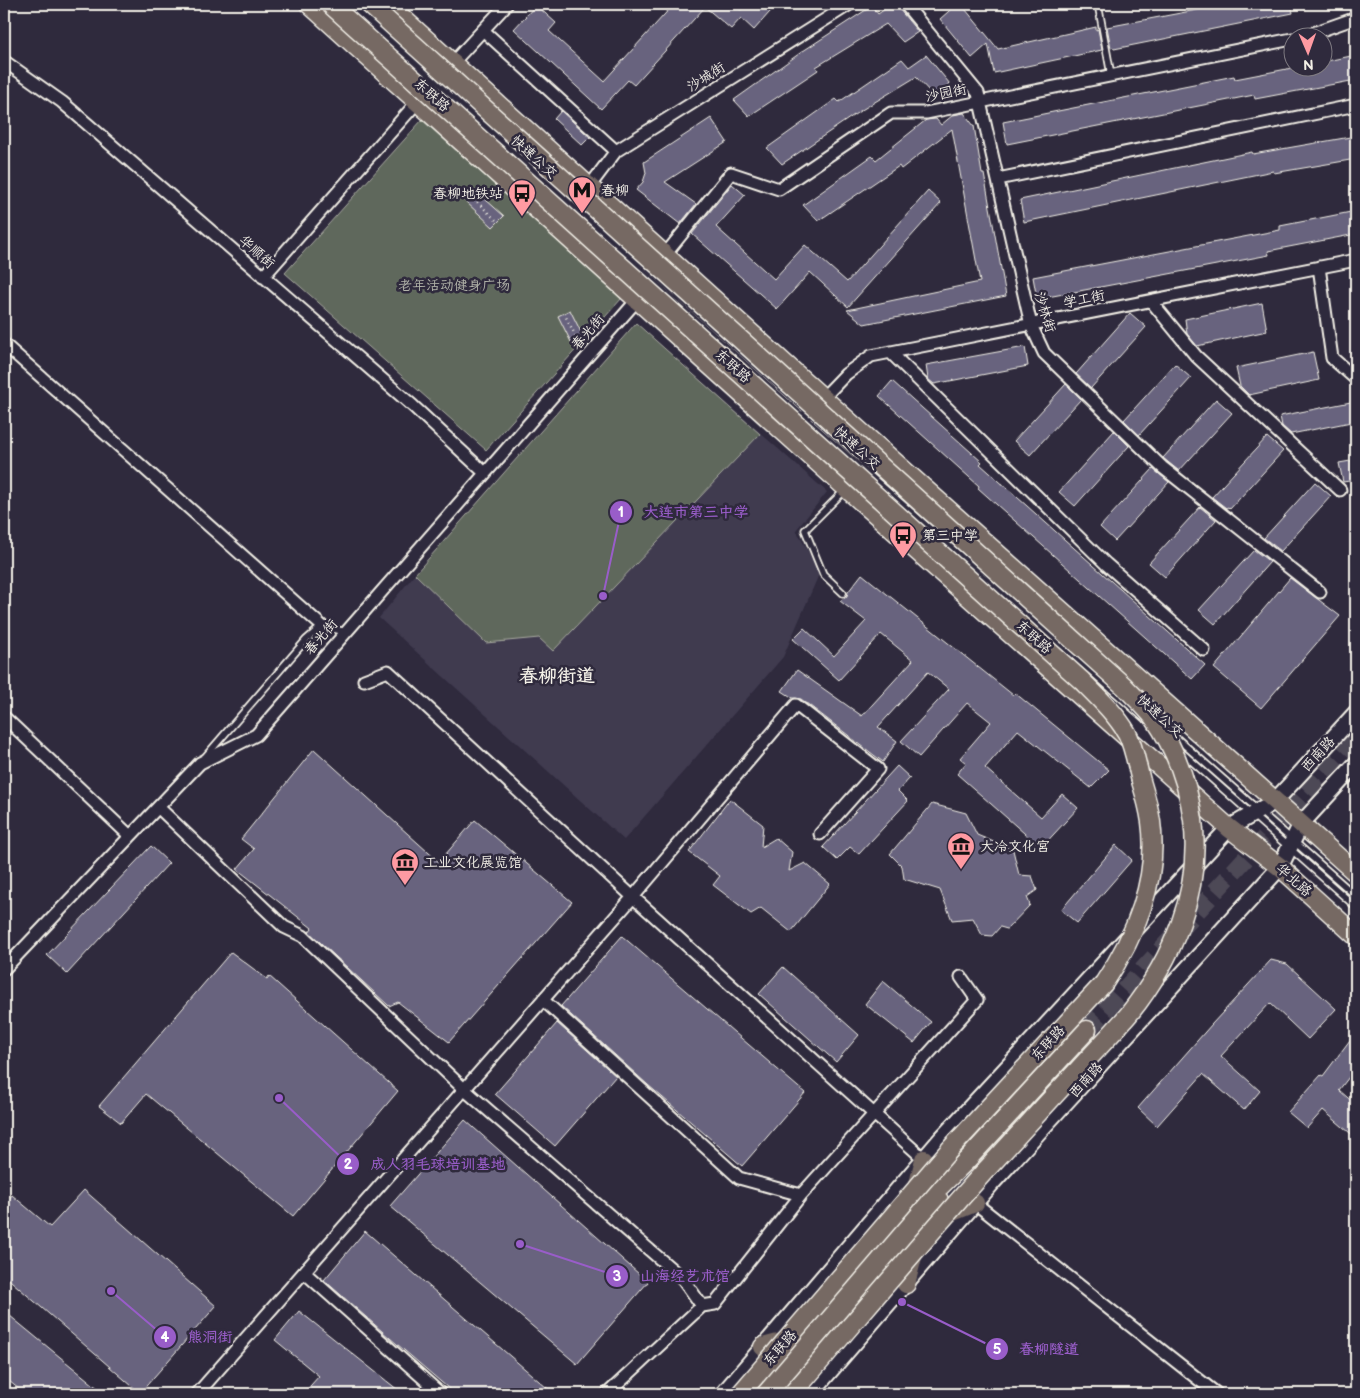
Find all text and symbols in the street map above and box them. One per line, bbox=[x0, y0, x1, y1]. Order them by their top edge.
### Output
north arrow bbox=[1282, 28, 1332, 78]
text: N bbox=[1303, 56, 1314, 73]
street label: 沙城街 bbox=[684, 59, 728, 95]
street label: 东联路 bbox=[411, 75, 453, 115]
street label: 沙园街 bbox=[924, 81, 968, 105]
street label: 快速公交 bbox=[508, 132, 560, 182]
metro station icon: 春柳 bbox=[567, 175, 597, 214]
bus stop icon: 春柳地铁站 bbox=[507, 178, 537, 217]
place label: 春柳 bbox=[601, 182, 629, 199]
place label: 春柳地铁站 bbox=[433, 185, 503, 202]
street label: 华顺街 bbox=[236, 232, 278, 272]
park label: 老年活动健身广场 bbox=[398, 277, 510, 294]
street label: 学工街 bbox=[1062, 287, 1106, 311]
street label: 沙林街 bbox=[1031, 289, 1059, 335]
street label: 春光街 bbox=[568, 311, 608, 353]
street label: 东联路 bbox=[712, 346, 754, 386]
street label: 快速公交 bbox=[831, 423, 883, 473]
callout: 大连市第三中学 bbox=[608, 497, 758, 527]
text: 1 bbox=[618, 503, 624, 522]
text: 大连市第三中学 bbox=[643, 503, 749, 522]
bus stop icon: 第三中学 bbox=[888, 520, 918, 559]
place label: 第三中学 bbox=[922, 527, 978, 544]
street label: 春光街 bbox=[301, 616, 341, 658]
street label: 东联路 bbox=[1013, 617, 1055, 657]
district label: 春柳街道 bbox=[519, 665, 595, 688]
street label: 快速公交 bbox=[1134, 691, 1186, 741]
street label: 西南路 bbox=[1297, 733, 1339, 775]
museum icon: 大冷文化宫 bbox=[946, 831, 976, 870]
place label: 大冷文化宫 bbox=[980, 838, 1050, 855]
museum icon: 工业文化展览馆 bbox=[390, 847, 420, 886]
place label: 工业文化展览馆 bbox=[424, 854, 522, 871]
street label: 华北路 bbox=[1273, 860, 1315, 900]
street label: 东联路 bbox=[1027, 1022, 1069, 1064]
street label: 西南路 bbox=[1066, 1059, 1106, 1101]
callout: 成人羽毛球培训基地 bbox=[336, 1149, 516, 1179]
text: 2 bbox=[344, 1155, 353, 1174]
text: 成人羽毛球培训基地 bbox=[370, 1155, 506, 1174]
callout: 山海经艺术馆 bbox=[605, 1261, 740, 1291]
text: 3 bbox=[613, 1267, 622, 1286]
text: 山海经艺术馆 bbox=[640, 1267, 730, 1286]
callout: 熊洞街 bbox=[152, 1322, 242, 1352]
street label: 东联路 bbox=[760, 1327, 800, 1369]
text: 4 bbox=[161, 1328, 170, 1347]
text: 熊洞街 bbox=[187, 1328, 233, 1347]
callout: 春柳隧道 bbox=[984, 1334, 1089, 1364]
text: 5 bbox=[993, 1340, 1002, 1359]
text: 春柳隧道 bbox=[1019, 1340, 1079, 1359]

